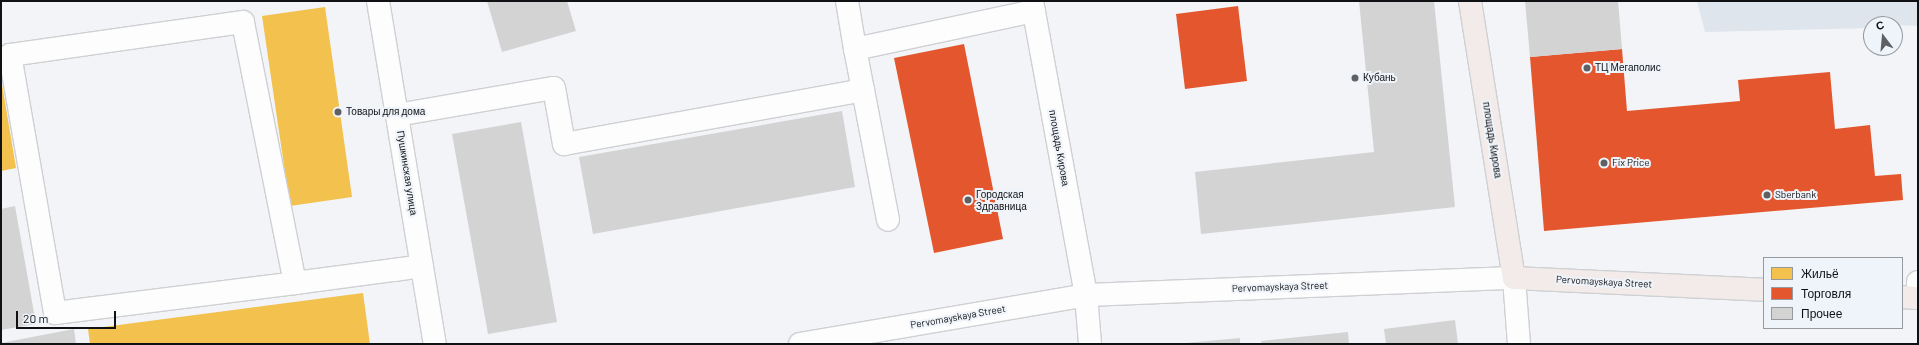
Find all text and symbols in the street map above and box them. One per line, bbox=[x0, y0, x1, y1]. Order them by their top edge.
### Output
north arrow bbox=[1863, 16, 1903, 56]
text: С bbox=[1874, 18, 1885, 32]
place label: ТЦ Мегаполис bbox=[1595, 62, 1661, 74]
marker: ТЦ Мегаполис bbox=[1582, 63, 1592, 73]
place label: Кубань bbox=[1363, 72, 1396, 84]
marker: Кубань bbox=[1350, 73, 1360, 83]
street label: площадь Кирова bbox=[1480, 101, 1504, 179]
place label: Товары для дома bbox=[346, 106, 425, 118]
marker: Товары для дома bbox=[333, 107, 343, 117]
street label: площадь Кирова bbox=[1046, 109, 1072, 187]
street label: Пушкинская улица bbox=[394, 130, 420, 216]
place label: Fix Price bbox=[1612, 157, 1650, 169]
marker: Fix Price bbox=[1599, 158, 1609, 168]
place label: Городская Здравница bbox=[976, 188, 1027, 212]
place label: Sberbank bbox=[1775, 189, 1816, 201]
marker: Sberbank bbox=[1762, 190, 1772, 200]
marker: Городская Здравница bbox=[963, 195, 973, 205]
legend bbox=[1763, 257, 1903, 329]
text: Жильё bbox=[1801, 266, 1839, 280]
street label: Pervomayskaya Street bbox=[1556, 273, 1652, 291]
street label: Pervomayskaya Street bbox=[1232, 279, 1328, 295]
text: Торговля bbox=[1801, 286, 1851, 300]
scale bar bbox=[18, 303, 118, 329]
street label: Pervomayskaya Street bbox=[910, 303, 1006, 331]
text: Прочее bbox=[1801, 306, 1842, 320]
text: 20 m bbox=[23, 311, 49, 325]

